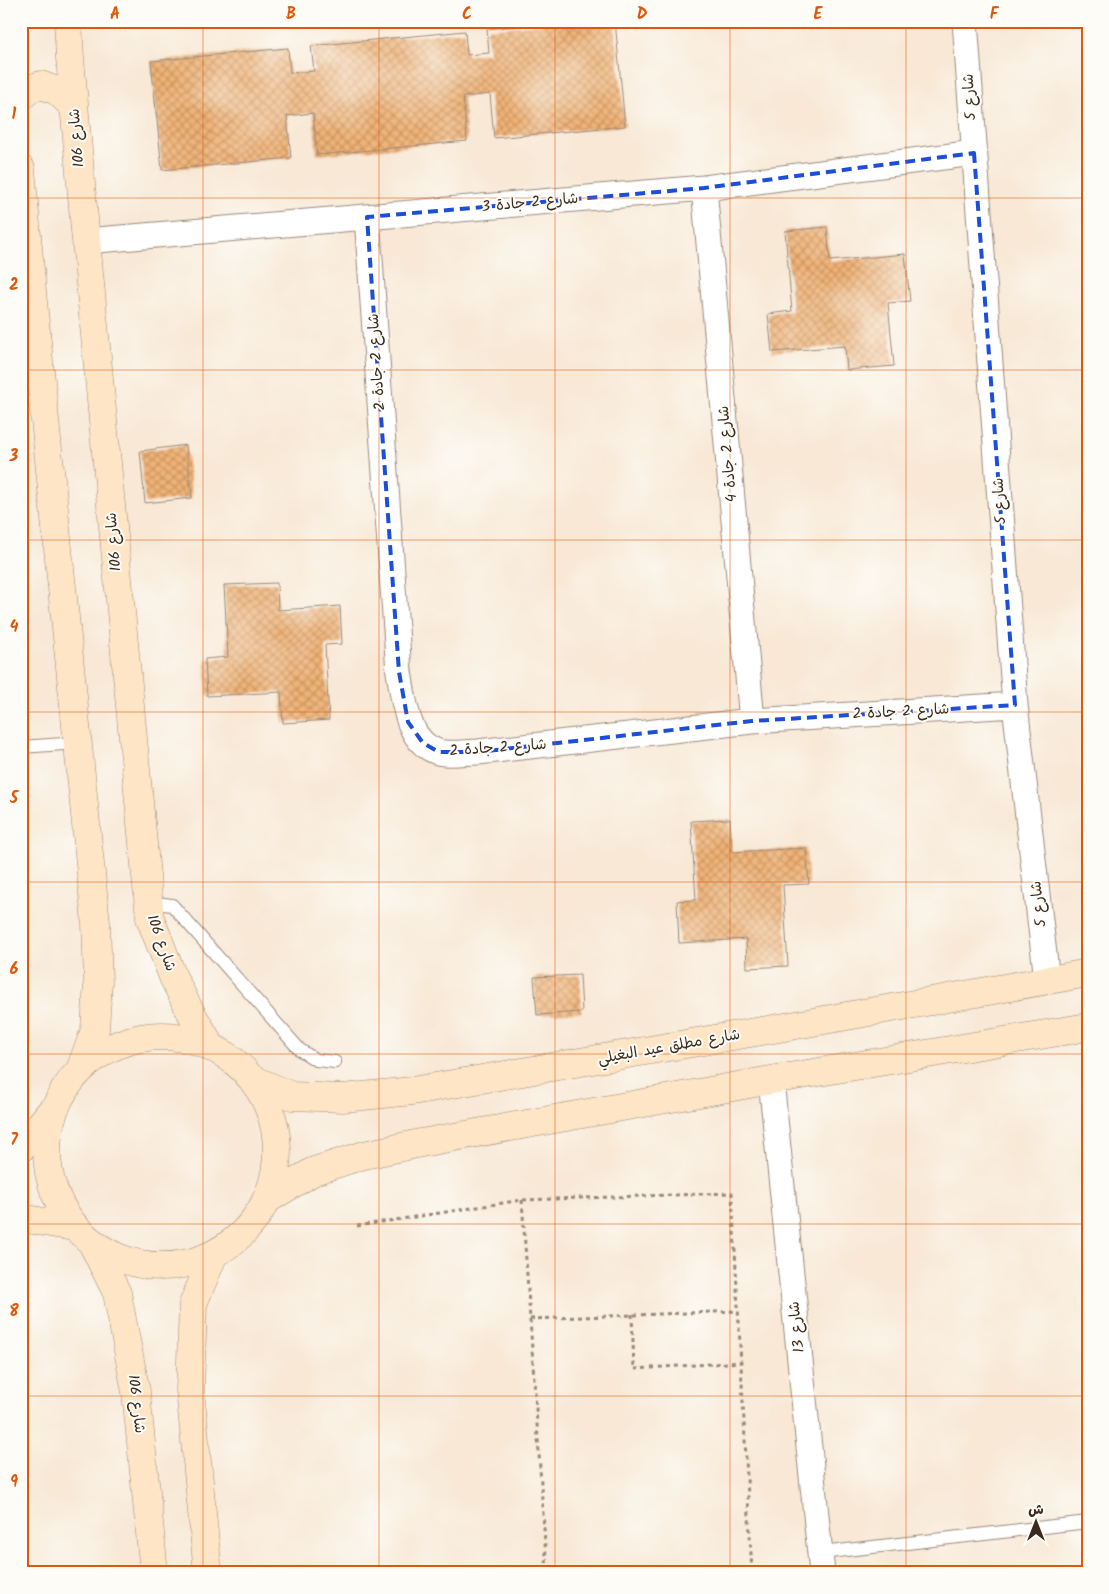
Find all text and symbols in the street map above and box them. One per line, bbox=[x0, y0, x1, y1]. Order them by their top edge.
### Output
text: A bbox=[110, 2, 120, 27]
text: B bbox=[286, 2, 296, 27]
text: C bbox=[462, 2, 472, 27]
text: D bbox=[637, 2, 648, 27]
text: E bbox=[814, 2, 824, 27]
text: F bbox=[990, 2, 1000, 27]
street label: شارع 5 bbox=[956, 73, 984, 121]
text: 1 bbox=[12, 102, 17, 127]
street label: شارع 106 bbox=[62, 108, 92, 168]
street label: شارع 2 جادة 3 bbox=[481, 187, 579, 219]
text: 2 bbox=[9, 273, 19, 298]
street label: شارع 2 جادة 2 bbox=[362, 313, 392, 411]
street label: شارع 2 جادة 4 bbox=[712, 405, 744, 503]
text: 3 bbox=[9, 444, 19, 469]
street label: شارع 5 bbox=[986, 477, 1014, 525]
street label: شارع 106 bbox=[99, 512, 129, 572]
text: 4 bbox=[10, 615, 19, 640]
street label: شارع 2 جادة 2 bbox=[852, 697, 950, 727]
street label: شارع 2 جادة 2 bbox=[449, 733, 547, 763]
text: 5 bbox=[9, 786, 20, 811]
street label: شارع 5 bbox=[1024, 879, 1054, 929]
street label: شارع 106 bbox=[140, 911, 182, 975]
text: 6 bbox=[10, 957, 19, 982]
street label: شارع مطلق عيد البغيلي bbox=[596, 1023, 742, 1071]
text: 7 bbox=[10, 1128, 18, 1153]
text: 8 bbox=[9, 1299, 19, 1324]
street label: شارع 13 bbox=[782, 1300, 812, 1354]
street label: شارع 106 bbox=[120, 1373, 152, 1435]
text: 9 bbox=[10, 1470, 18, 1495]
north arrow bbox=[1012, 1496, 1062, 1546]
text: ش bbox=[1028, 1499, 1044, 1521]

